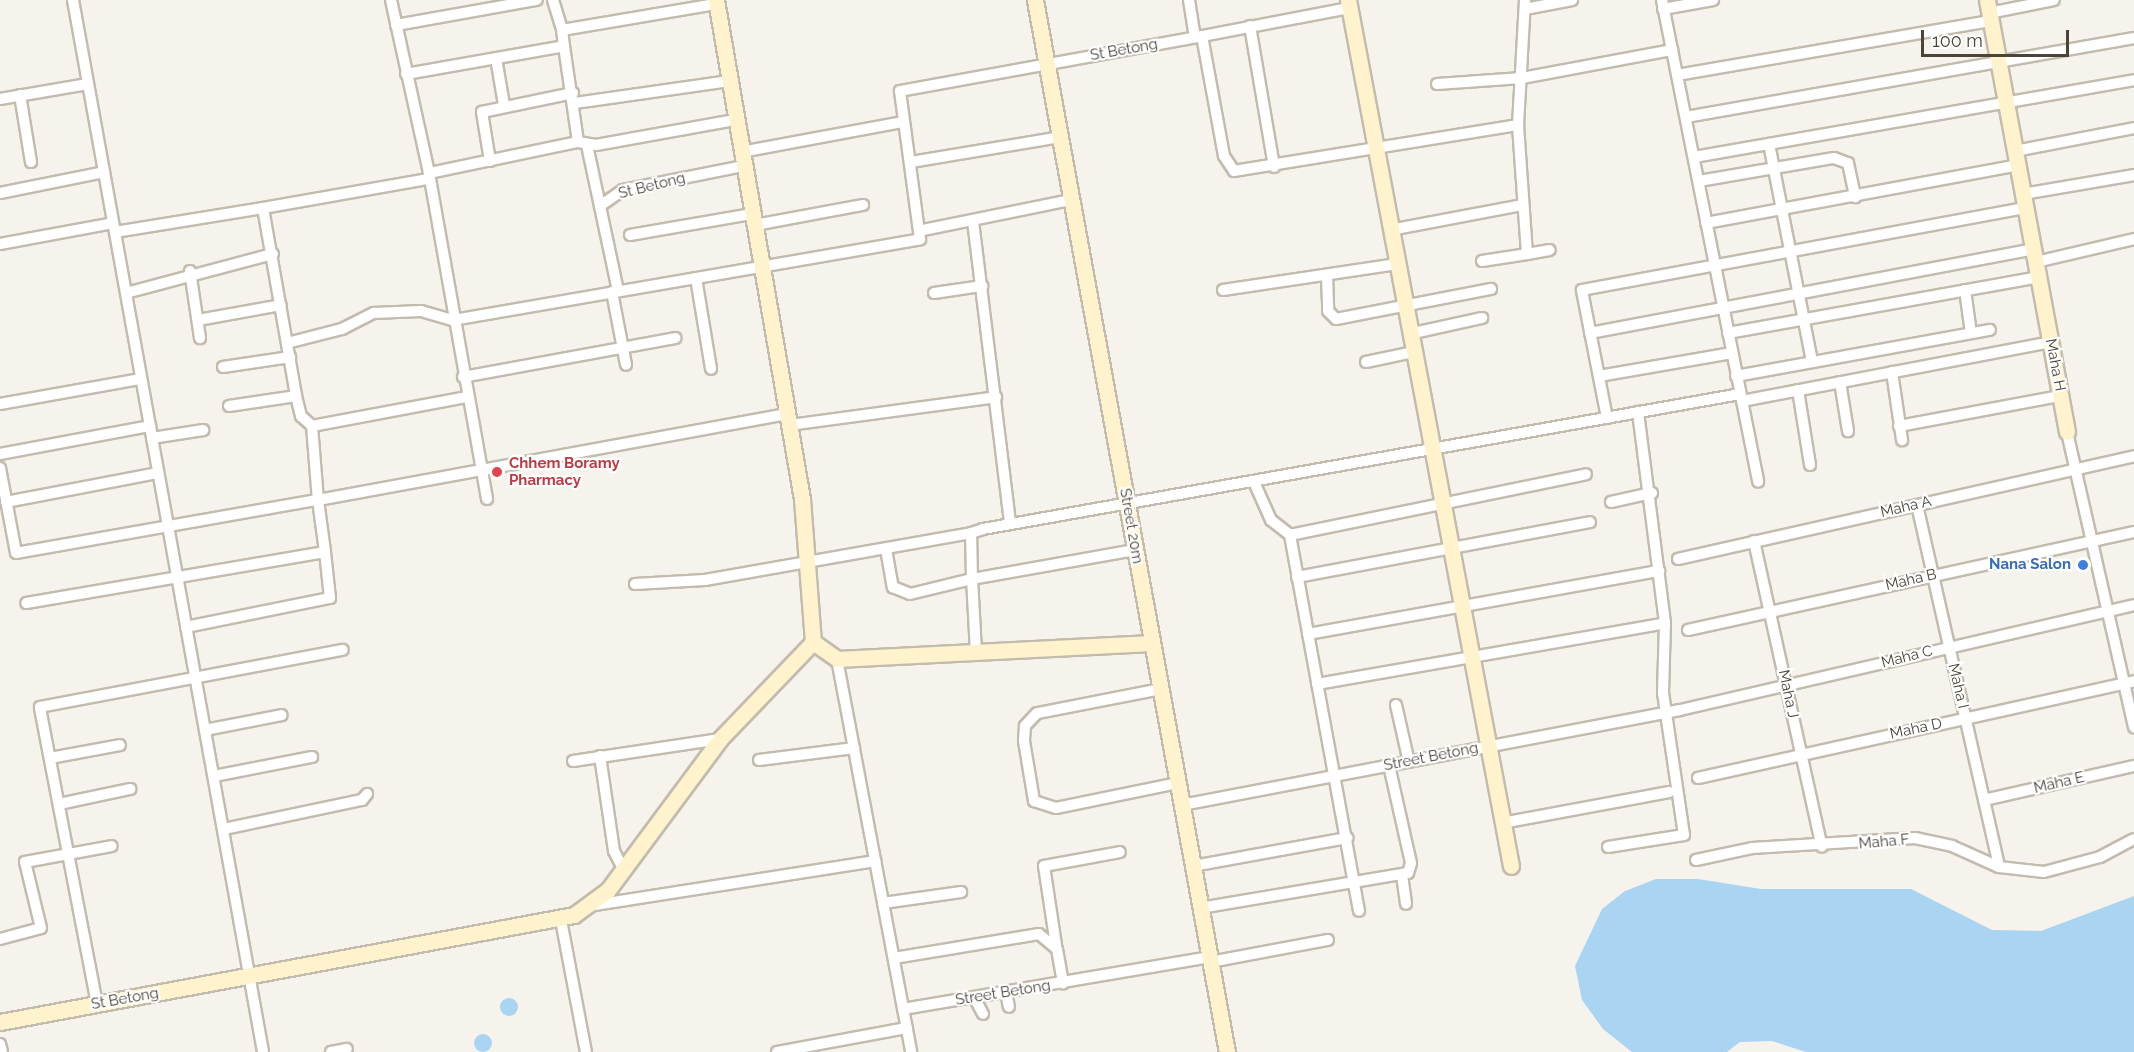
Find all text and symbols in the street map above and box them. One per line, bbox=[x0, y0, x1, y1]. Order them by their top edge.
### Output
scale bar bbox=[1924, 18, 2072, 56]
text: 100 m bbox=[1932, 30, 1983, 51]
street label: St Betong bbox=[1089, 35, 1159, 65]
street label: St Betong bbox=[617, 169, 687, 203]
street label: Maha H bbox=[2041, 337, 2069, 393]
place label: Chhem Boramy Pharmacy bbox=[509, 454, 620, 489]
marker: Chhem Boramy Pharmacy bbox=[490, 465, 504, 479]
street label: Street 20m bbox=[1116, 487, 1146, 565]
street label: Maha A bbox=[1879, 492, 1933, 522]
place label: Nana Salon bbox=[1989, 556, 2071, 574]
marker: Nana Salon bbox=[2076, 558, 2090, 572]
street label: Maha B bbox=[1884, 565, 1938, 595]
street label: Maha C bbox=[1879, 642, 1935, 672]
street label: Maha I bbox=[1944, 662, 1972, 710]
street label: Maha J bbox=[1774, 668, 1802, 720]
street label: Maha D bbox=[1888, 715, 1944, 743]
street label: Street Betong bbox=[1382, 739, 1480, 775]
street label: Maha E bbox=[2032, 768, 2086, 798]
street label: Maha F bbox=[1858, 831, 1910, 853]
street label: Street Betong bbox=[954, 977, 1052, 1009]
street label: St Betong bbox=[90, 984, 160, 1014]

